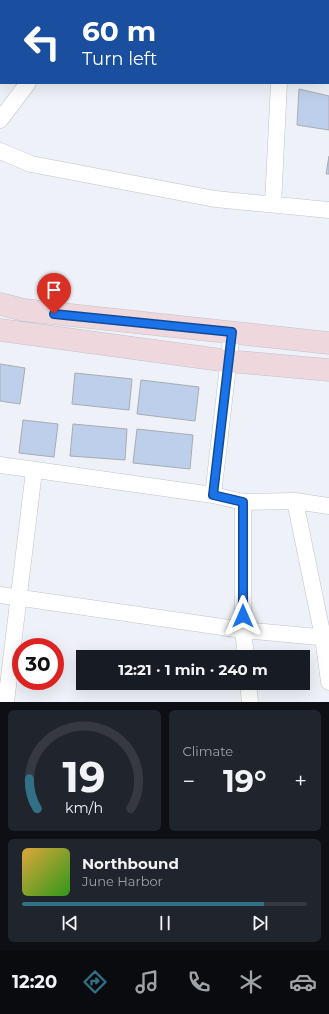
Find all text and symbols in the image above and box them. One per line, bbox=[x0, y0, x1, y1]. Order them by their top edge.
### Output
text: 60 m bbox=[82, 14, 156, 48]
icon: left bbox=[16, 16, 68, 68]
text: Turn left bbox=[82, 48, 157, 70]
pin bbox=[37, 273, 71, 314]
icon: arrive bbox=[43, 279, 65, 301]
position arrow bbox=[222, 595, 264, 637]
speed limit sign: 30 bbox=[12, 638, 64, 690]
text: 12:21 · 1 min · 240 m bbox=[118, 660, 268, 679]
text: Climate bbox=[183, 743, 233, 759]
text: 19 bbox=[63, 751, 106, 801]
text: 19° bbox=[223, 763, 266, 800]
text: − bbox=[183, 768, 195, 795]
text: + bbox=[294, 768, 307, 795]
text: km/h bbox=[65, 798, 103, 816]
text: Northbound bbox=[82, 854, 179, 873]
text: June Harbor bbox=[82, 873, 163, 889]
icon: previous bbox=[59, 912, 81, 934]
icon: pause bbox=[154, 912, 176, 934]
icon: next bbox=[249, 912, 271, 934]
icon: directions bbox=[81, 968, 109, 996]
icon: music bbox=[133, 968, 161, 996]
icon: phone bbox=[185, 968, 213, 996]
icon: climate bbox=[237, 968, 265, 996]
icon: car bbox=[289, 968, 317, 996]
text: 12:20 bbox=[12, 971, 57, 993]

